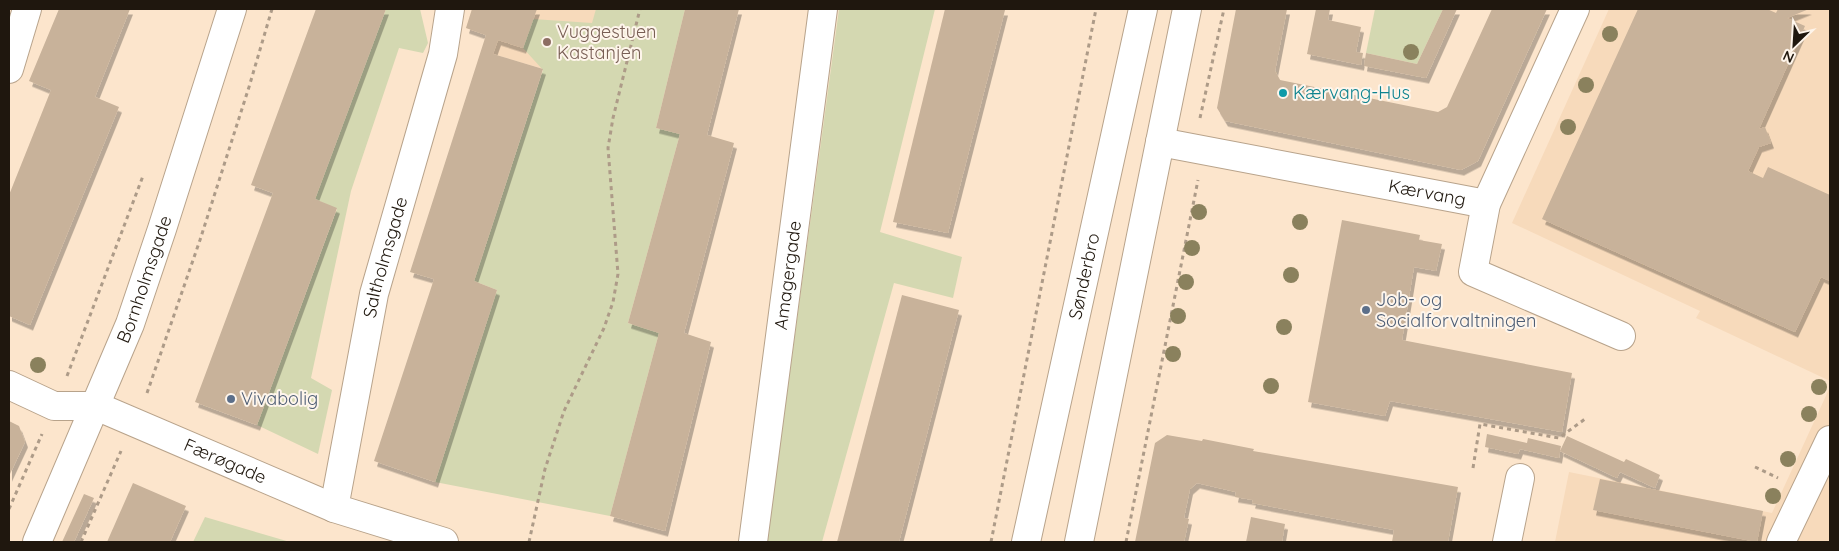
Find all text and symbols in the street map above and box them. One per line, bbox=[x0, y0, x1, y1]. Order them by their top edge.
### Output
place label: Vuggestuen Kastanjen bbox=[557, 20, 657, 64]
north arrow bbox=[1769, 20, 1819, 70]
marker: Vuggestuen Kastanjen bbox=[541, 36, 553, 48]
text: N bbox=[1780, 46, 1797, 67]
place label: Kærvang-Hus bbox=[1293, 81, 1410, 104]
marker: Kærvang-Hus bbox=[1277, 87, 1289, 99]
street label: Kærvang bbox=[1387, 174, 1468, 211]
street label: Saltholmsgade bbox=[358, 194, 412, 320]
street label: Bornholmsgade bbox=[111, 213, 177, 346]
street label: Amagergade bbox=[769, 219, 806, 331]
street label: Sønderbro bbox=[1063, 231, 1104, 322]
place label: Job- og Socialforvaltningen bbox=[1376, 288, 1536, 332]
marker: Job- og Socialforvaltningen bbox=[1360, 304, 1372, 316]
place label: Vivabolig bbox=[241, 387, 318, 410]
marker: Vivabolig bbox=[225, 393, 237, 405]
street label: Færøgade bbox=[180, 433, 270, 489]

